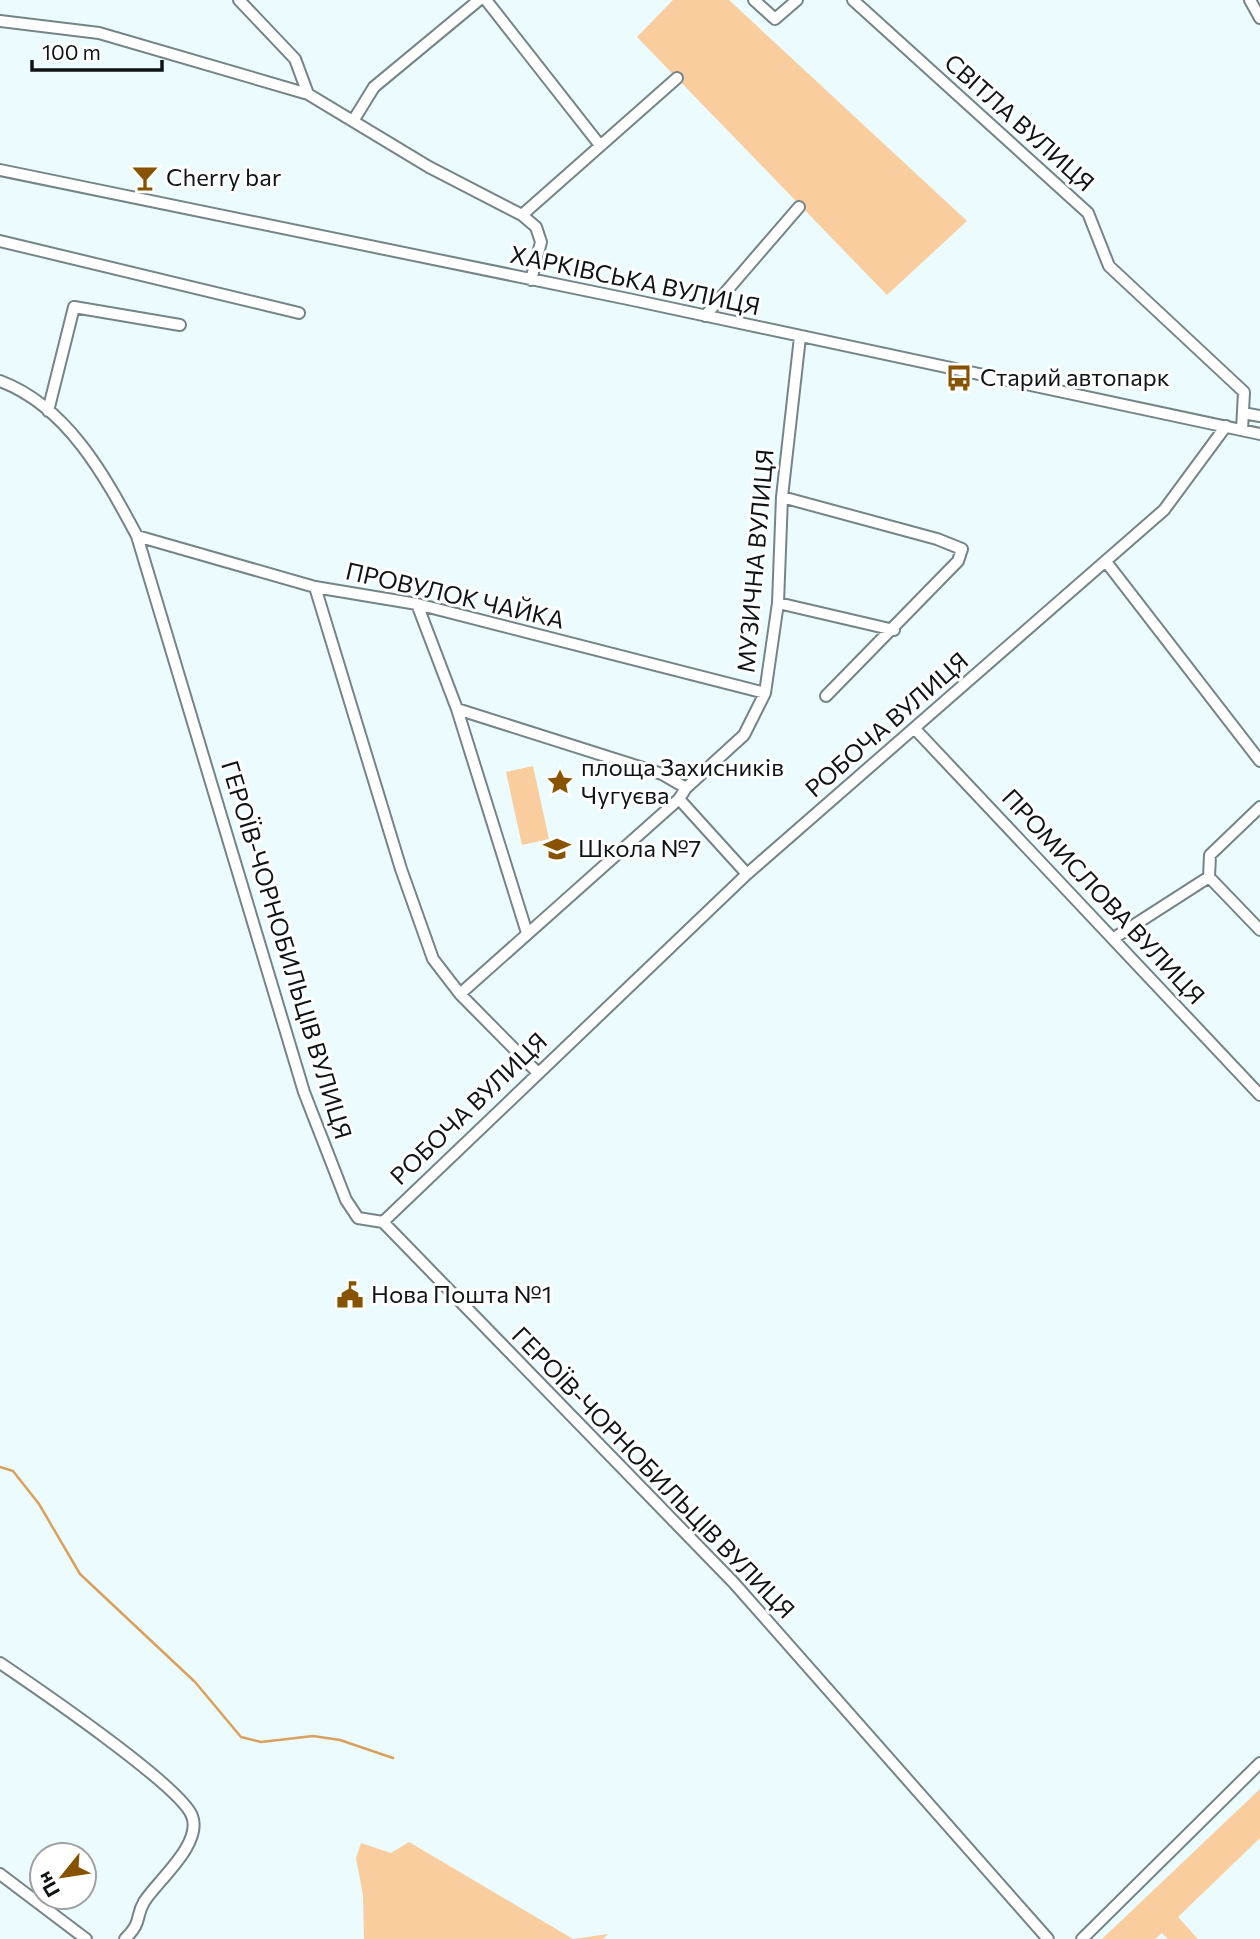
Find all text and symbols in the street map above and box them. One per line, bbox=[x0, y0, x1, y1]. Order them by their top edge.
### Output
scale bar bbox=[32, 28, 161, 72]
text: 100 m bbox=[42, 39, 101, 64]
street label: СВІТЛА ВУЛИЦЯ bbox=[939, 47, 1101, 197]
place label: Cherry bar bbox=[166, 162, 282, 191]
bar icon: Cherry bar bbox=[130, 163, 160, 193]
street label: ХАРКІВСЬКА ВУЛИЦЯ bbox=[508, 239, 763, 320]
place label: Старий автопарк bbox=[980, 362, 1170, 391]
bus stop icon: Старий автопарк bbox=[944, 363, 974, 393]
street label: МУЗИЧНА ВУЛИЦЯ bbox=[730, 448, 779, 674]
street label: ПРОВУЛОК ЧАЙКА bbox=[343, 555, 568, 634]
street label: РОБОЧА ВУЛИЦЯ bbox=[799, 645, 973, 802]
place label: площа Захисників Чугуєва bbox=[581, 752, 784, 809]
street label: ГЕРОЇВ-ЧОРНОБИЛЬЦІВ ВУЛИЦЯ bbox=[216, 757, 359, 1142]
place icon: площа Захисників Чугуєва bbox=[545, 767, 575, 797]
street label: ПРОМИСЛОВА ВУЛИЦЯ bbox=[997, 782, 1211, 1010]
place label: Школа №7 bbox=[578, 833, 701, 862]
school or university icon: Школа №7 bbox=[542, 834, 572, 864]
street label: РОБОЧА ВУЛИЦЯ bbox=[384, 1026, 552, 1190]
place label: Нова Пошта №1 bbox=[371, 1279, 552, 1308]
public building icon: Нова Пошта №1 bbox=[335, 1280, 365, 1310]
street label: ГЕРОЇВ-ЧОРНОБИЛЬЦІВ ВУЛИЦЯ bbox=[507, 1320, 801, 1624]
north arrow bbox=[28, 1841, 98, 1911]
text: Пн bbox=[32, 1868, 64, 1901]

